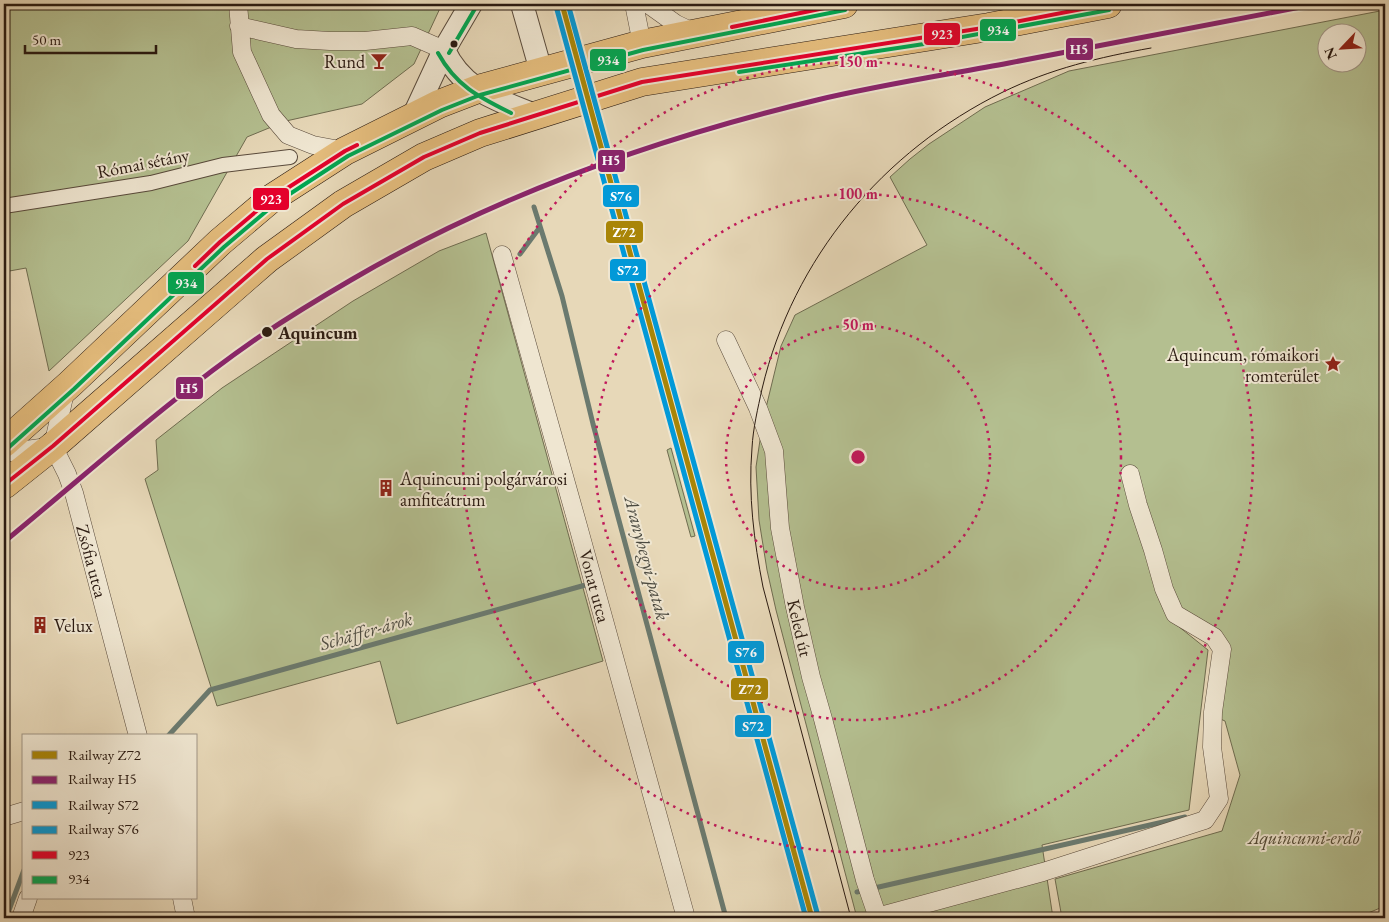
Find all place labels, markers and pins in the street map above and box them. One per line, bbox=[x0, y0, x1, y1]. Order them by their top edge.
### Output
unlabelled marker bbox=[449, 39, 459, 49]
place label: Rund bbox=[324, 50, 366, 73]
bar icon: Rund bbox=[369, 51, 389, 71]
place label: Aquincum bbox=[277, 321, 358, 344]
marker: Aquincum bbox=[260, 325, 274, 339]
place label: Aquincum, rómaikori romterület bbox=[1166, 343, 1320, 387]
place icon: Aquincum, rómaikori romterület bbox=[1323, 354, 1343, 374]
centre of rings bbox=[849, 448, 867, 466]
place label: Aquincumi polgárvárosi amfiteátrum bbox=[399, 467, 568, 511]
building icon: Aquincumi polgárvárosi amfiteátrum bbox=[376, 478, 396, 498]
place label: Velux bbox=[54, 614, 93, 637]
building icon: Velux bbox=[30, 615, 50, 635]

